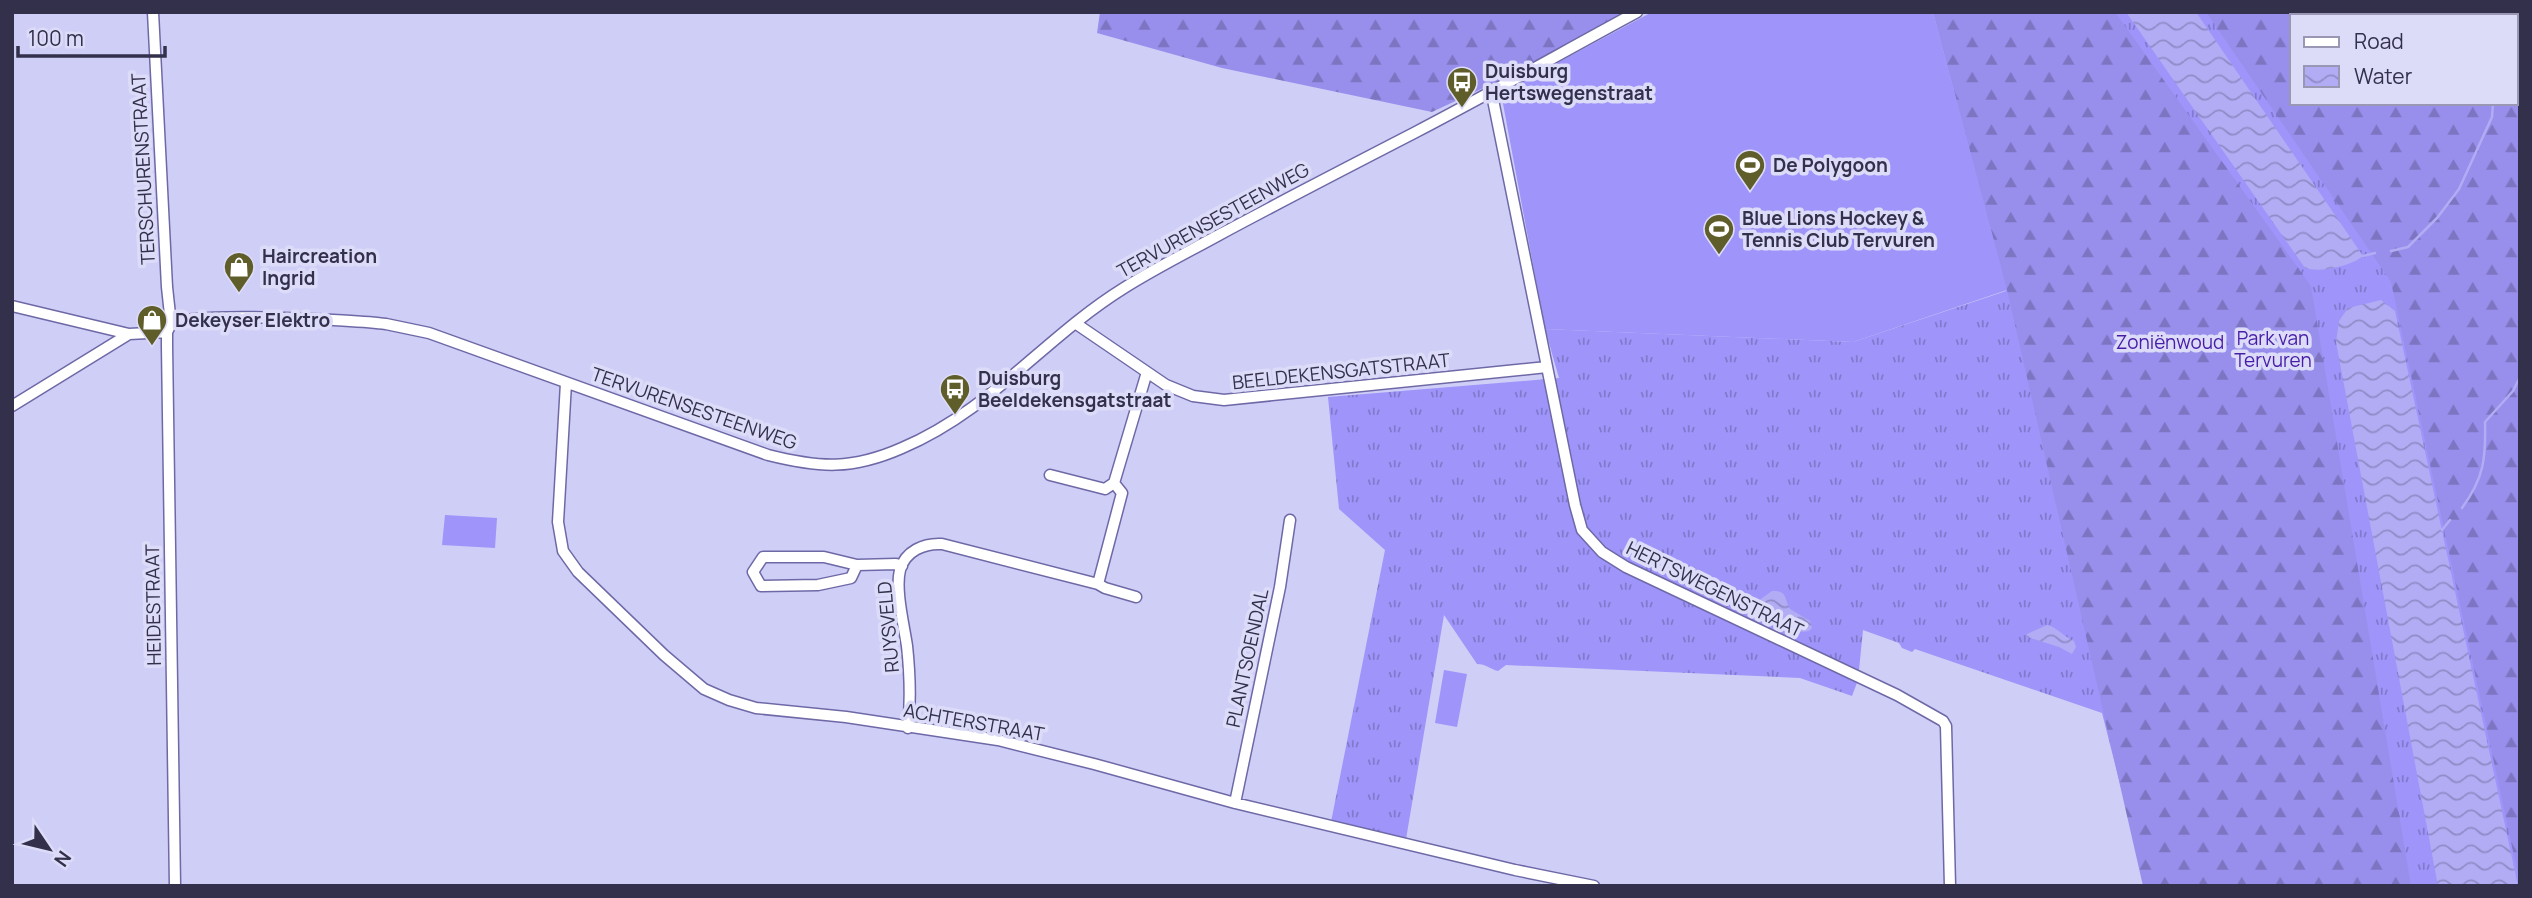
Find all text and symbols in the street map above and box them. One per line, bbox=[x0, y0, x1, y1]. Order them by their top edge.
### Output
scale bar bbox=[18, 14, 164, 58]
legend bbox=[2290, 14, 2518, 105]
text: 100 m bbox=[28, 24, 84, 52]
text: Road bbox=[2354, 27, 2404, 55]
place label: Duisburg Hertswegenstraat bbox=[1485, 58, 1653, 106]
text: Water bbox=[2354, 62, 2413, 90]
bus stop icon: Duisburg Hertswegenstraat bbox=[1445, 65, 1479, 109]
street label: TERSCHURENSTRAAT bbox=[125, 72, 161, 265]
sports icon: De Polygoon bbox=[1733, 148, 1767, 192]
place label: De Polygoon bbox=[1773, 152, 1888, 178]
street label: TERVURENSESTEENWEG bbox=[1112, 156, 1314, 284]
place label: Blue Lions Hockey & Tennis Club Tervuren bbox=[1742, 205, 1935, 253]
sports icon: Blue Lions Hockey & Tennis Club Tervuren bbox=[1702, 212, 1736, 256]
place label: Haircreation Ingrid bbox=[262, 243, 377, 291]
shop icon: Haircreation Ingrid bbox=[222, 250, 256, 294]
shop icon: Dekeyser Elektro bbox=[135, 303, 169, 347]
place label: Dekeyser Elektro bbox=[175, 307, 330, 333]
park label: Park van Tervuren bbox=[2234, 325, 2312, 373]
park label: Zoniënwoud bbox=[2116, 329, 2224, 355]
street label: BEELDEKENSGATSTRAAT bbox=[1231, 347, 1452, 395]
street label: TERVURENSESTEENWEG bbox=[588, 361, 800, 455]
place label: Duisburg Beeldekensgatstraat bbox=[978, 365, 1172, 413]
bus stop icon: Duisburg Beeldekensgatstraat bbox=[938, 372, 972, 416]
street label: HERTSWEGENSTRAAT bbox=[1622, 535, 1808, 643]
street label: HEIDESTRAAT bbox=[139, 543, 167, 666]
street label: RUYSVELD bbox=[871, 580, 905, 674]
street label: PLANTSOENDAL bbox=[1220, 586, 1274, 730]
street label: ACHTERSTRAAT bbox=[902, 697, 1047, 747]
north arrow bbox=[14, 814, 84, 884]
text: N bbox=[48, 846, 77, 872]

